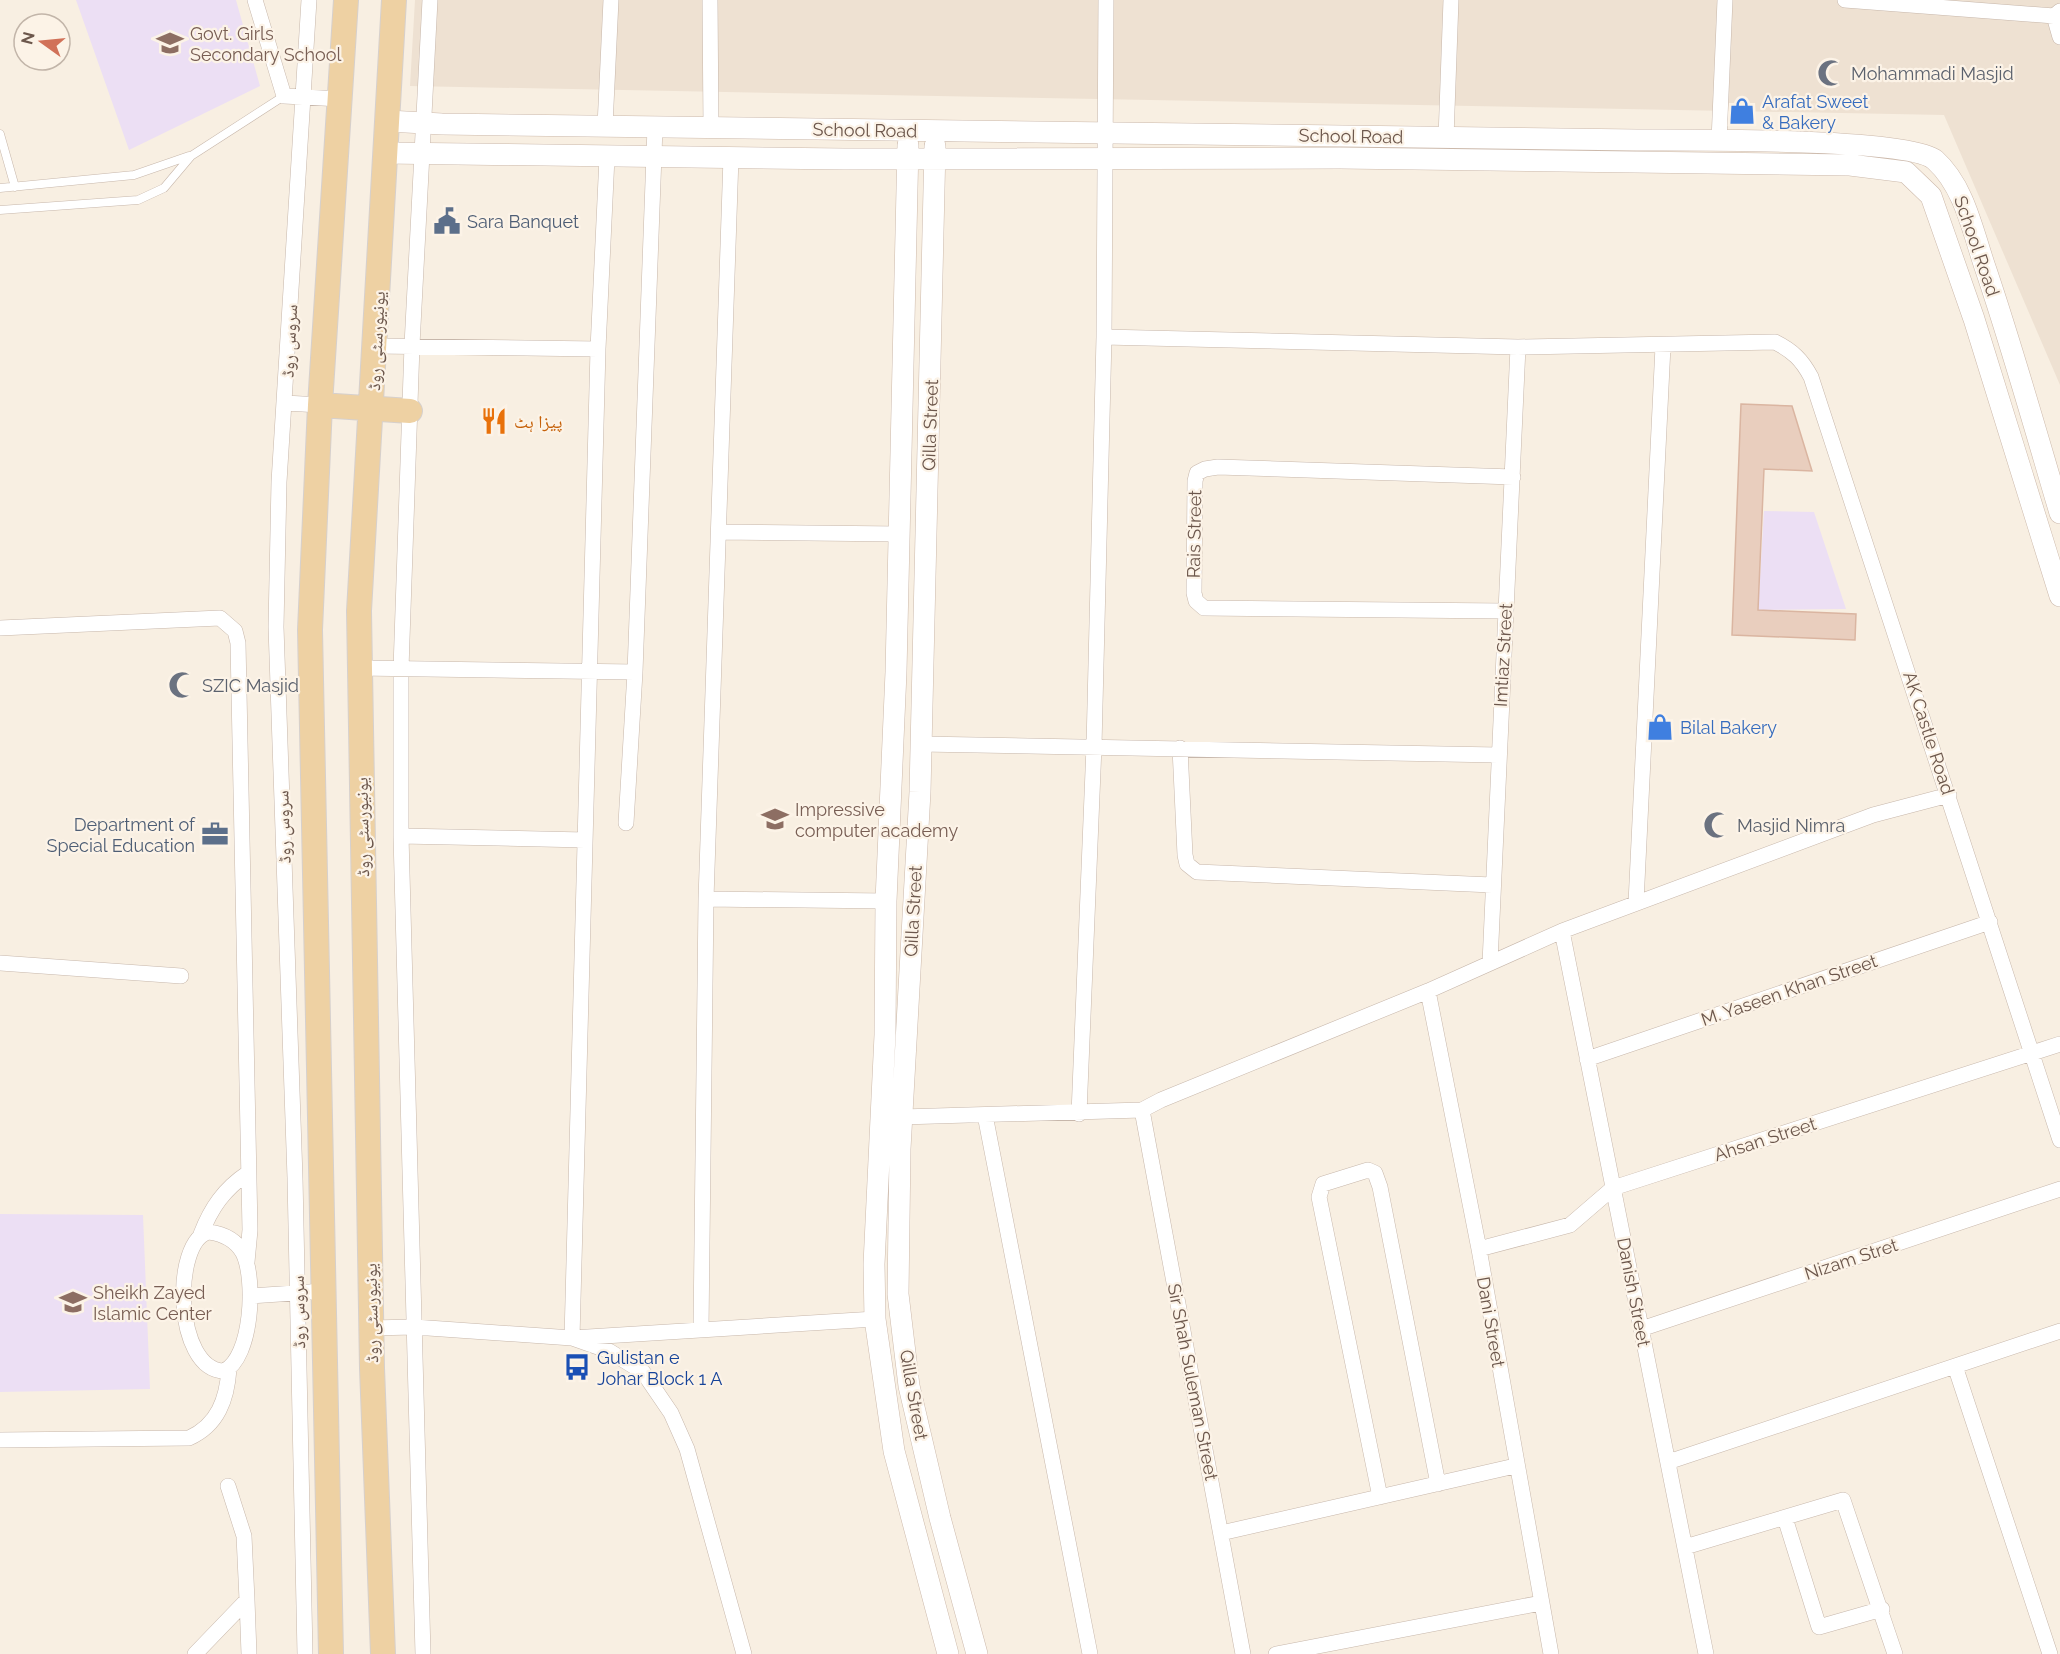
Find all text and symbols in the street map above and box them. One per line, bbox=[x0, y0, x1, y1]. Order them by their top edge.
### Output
north arrow bbox=[12, 12, 72, 72]
place label: Govt. Girls Secondary School bbox=[190, 23, 341, 65]
school or university icon: Govt. Girls Secondary School bbox=[155, 28, 185, 58]
text: N bbox=[17, 30, 39, 47]
mosque icon: Mohammadi Masjid bbox=[1816, 58, 1846, 88]
place label: Mohammadi Masjid bbox=[1851, 63, 2014, 84]
place label: Arafat Sweet & Bakery bbox=[1762, 91, 1868, 133]
shop icon: Arafat Sweet & Bakery bbox=[1727, 96, 1757, 126]
street label: School Road bbox=[812, 119, 918, 141]
street label: School Road bbox=[1298, 125, 1404, 147]
street label: School Road bbox=[1950, 193, 2004, 299]
public building icon: Sara Banquet bbox=[432, 206, 462, 236]
place label: Sara Banquet bbox=[467, 211, 579, 232]
street label: یونیورسٹی روڈ bbox=[363, 291, 390, 391]
street label: سروس روڈ bbox=[277, 304, 302, 378]
street label: Qilla Street bbox=[918, 379, 942, 471]
restaurant icon: پیزا ہٹ bbox=[479, 406, 509, 436]
place label: پیزا ہٹ bbox=[514, 411, 562, 433]
street label: Rais Street bbox=[1183, 490, 1205, 578]
street label: Imtiaz Street bbox=[1490, 603, 1516, 707]
street label: AK Castle Road bbox=[1899, 669, 1959, 797]
mosque icon: SZIC Masjid bbox=[167, 670, 197, 700]
place label: SZIC Masjid bbox=[202, 675, 299, 696]
shop icon: Bilal Bakery bbox=[1645, 712, 1675, 742]
place label: Bilal Bakery bbox=[1680, 717, 1777, 738]
street label: یونیورسٹی روڈ bbox=[351, 777, 374, 877]
street label: سروس روڈ bbox=[271, 790, 296, 864]
place label: Impressive computer academy bbox=[795, 799, 958, 841]
school or university icon: Impressive computer academy bbox=[760, 804, 790, 834]
mosque icon: Masjid Nimra bbox=[1702, 810, 1732, 840]
place label: Department of Special Education bbox=[46, 814, 196, 856]
place label: Masjid Nimra bbox=[1737, 815, 1845, 836]
office icon: Department of Special Education bbox=[200, 819, 230, 849]
street label: Qilla Street bbox=[900, 865, 926, 957]
street label: M. Yaseen Khan Street bbox=[1698, 950, 1880, 1030]
street label: Ahsan Street bbox=[1711, 1113, 1819, 1165]
street label: Nizam Stret bbox=[1802, 1234, 1900, 1284]
street label: Danish Street bbox=[1613, 1236, 1655, 1348]
street label: یونیورسٹی روڈ bbox=[360, 1263, 383, 1363]
street label: سروس روڈ bbox=[287, 1275, 310, 1349]
street label: Dani Street bbox=[1473, 1275, 1509, 1369]
place label: Sheikh Zayed Islamic Center bbox=[93, 1282, 212, 1324]
street label: Sir Shah Suleman Street bbox=[1164, 1282, 1222, 1482]
school or university icon: Sheikh Zayed Islamic Center bbox=[58, 1287, 88, 1317]
place label: Gulistan e Johar Block 1 A bbox=[597, 1347, 723, 1389]
street label: Qilla Street bbox=[896, 1348, 932, 1442]
bus stop icon: Gulistan e Johar Block 1 A bbox=[562, 1352, 592, 1382]

